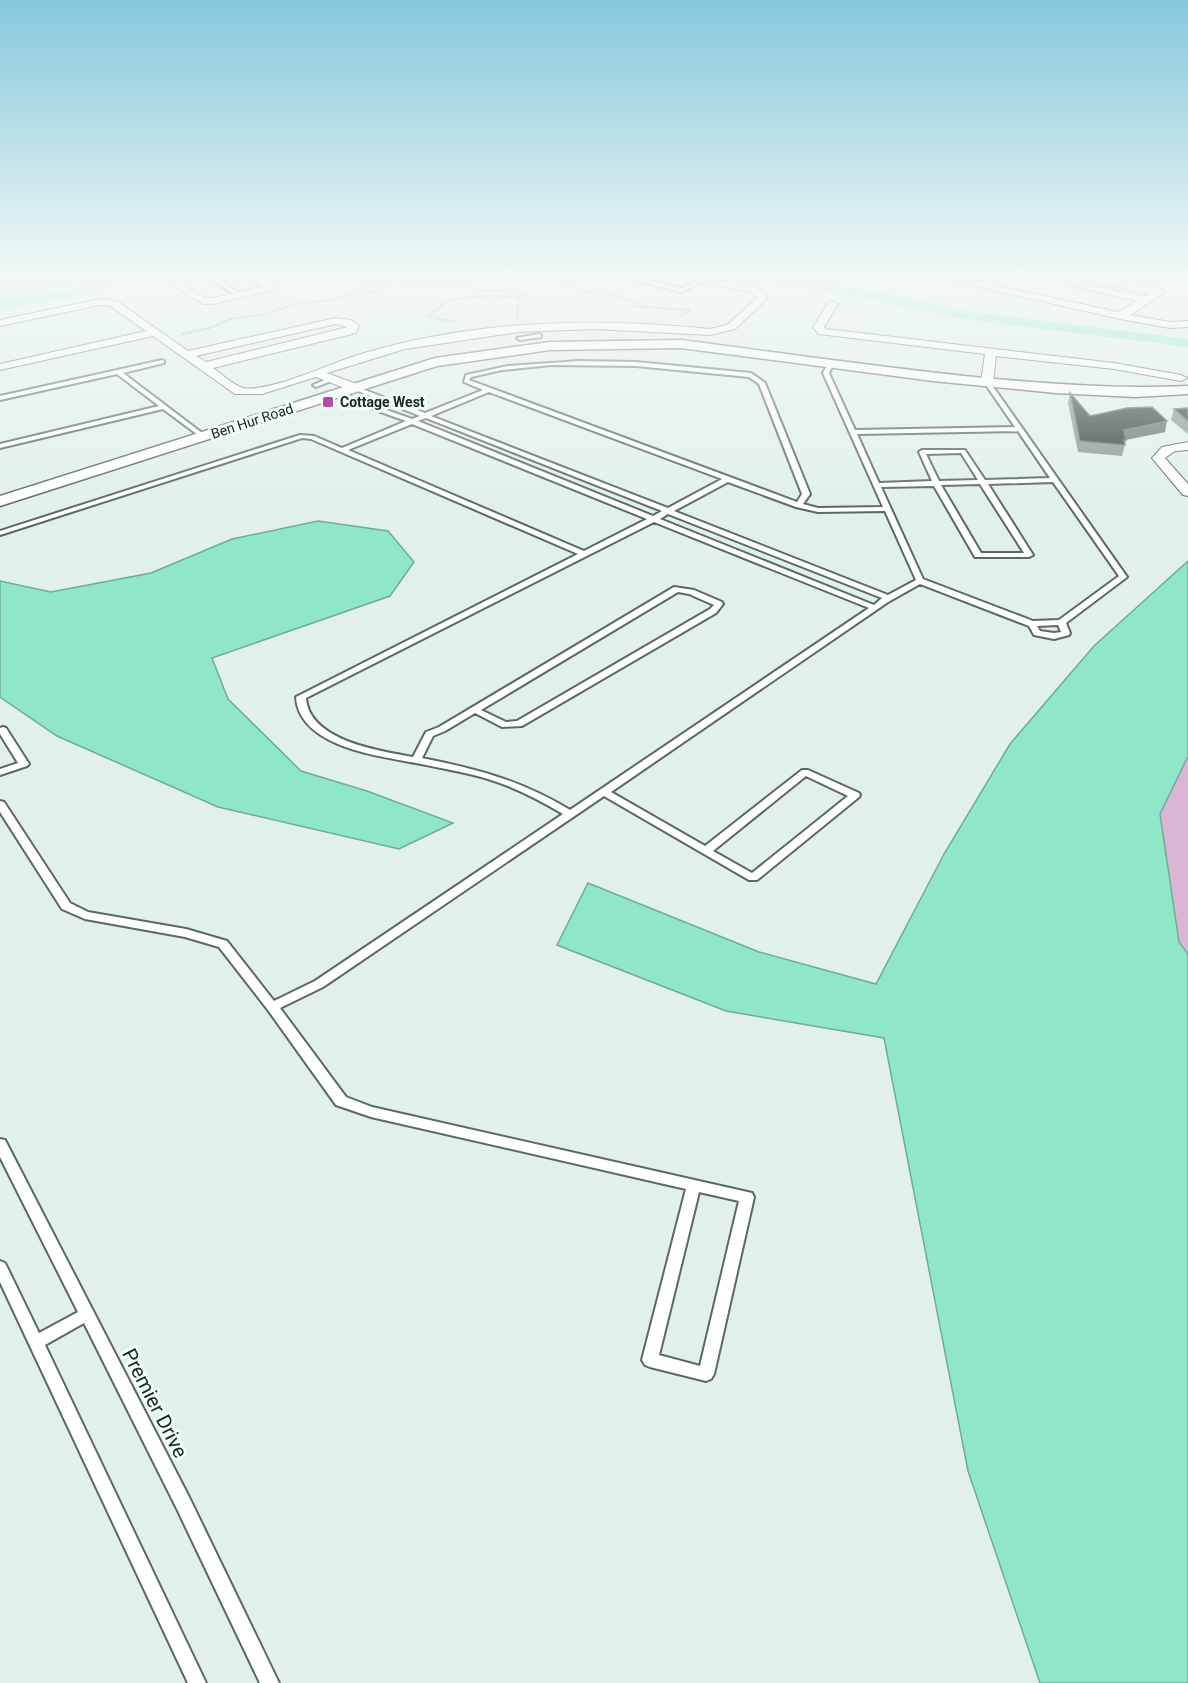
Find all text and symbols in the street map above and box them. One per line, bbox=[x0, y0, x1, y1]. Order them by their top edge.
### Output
place label: Cottage West bbox=[340, 394, 425, 410]
marker: Cottage West bbox=[321, 395, 335, 409]
street label: Ben Hur Road bbox=[209, 400, 295, 442]
street label: Premier Drive bbox=[117, 1344, 193, 1462]

